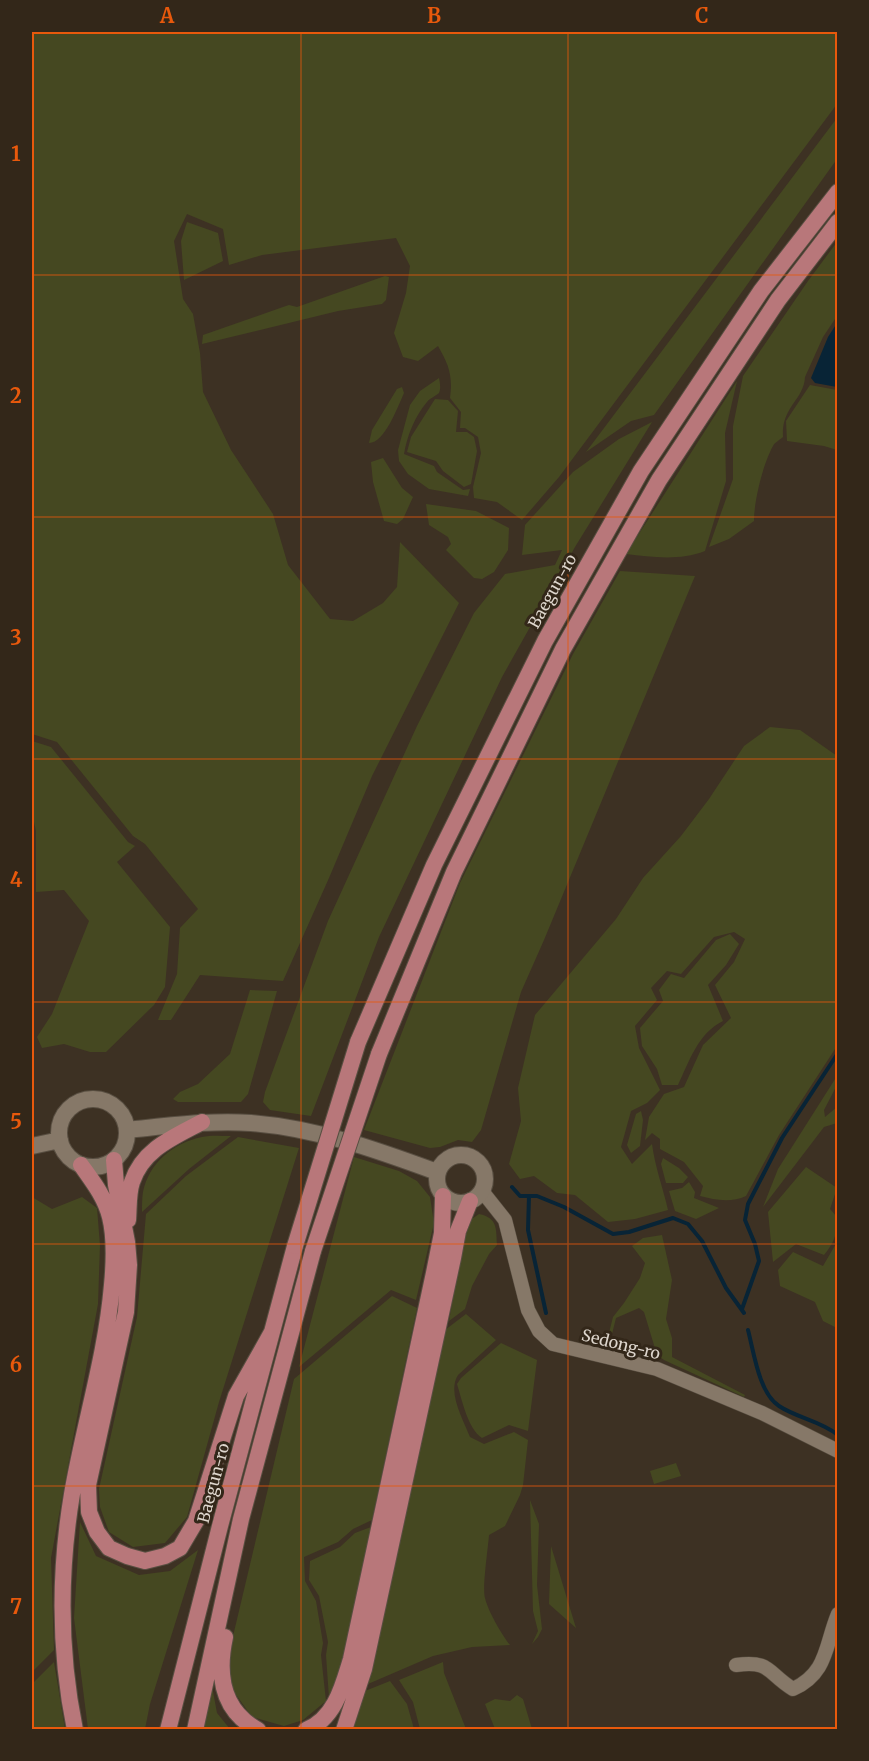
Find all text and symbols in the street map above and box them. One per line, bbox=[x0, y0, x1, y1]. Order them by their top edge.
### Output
text: A bbox=[159, 3, 175, 28]
text: B bbox=[427, 3, 441, 28]
text: C bbox=[695, 3, 709, 28]
text: 1 bbox=[11, 141, 21, 166]
text: 2 bbox=[10, 383, 22, 408]
street label: Baegun-ro bbox=[523, 550, 581, 632]
text: 3 bbox=[10, 625, 22, 650]
text: 4 bbox=[10, 867, 23, 892]
text: 5 bbox=[10, 1109, 22, 1134]
street label: Sedong-ro bbox=[579, 1325, 663, 1363]
text: 6 bbox=[10, 1352, 22, 1377]
street label: Baegun-ro bbox=[193, 1441, 233, 1525]
text: 7 bbox=[10, 1594, 22, 1619]

